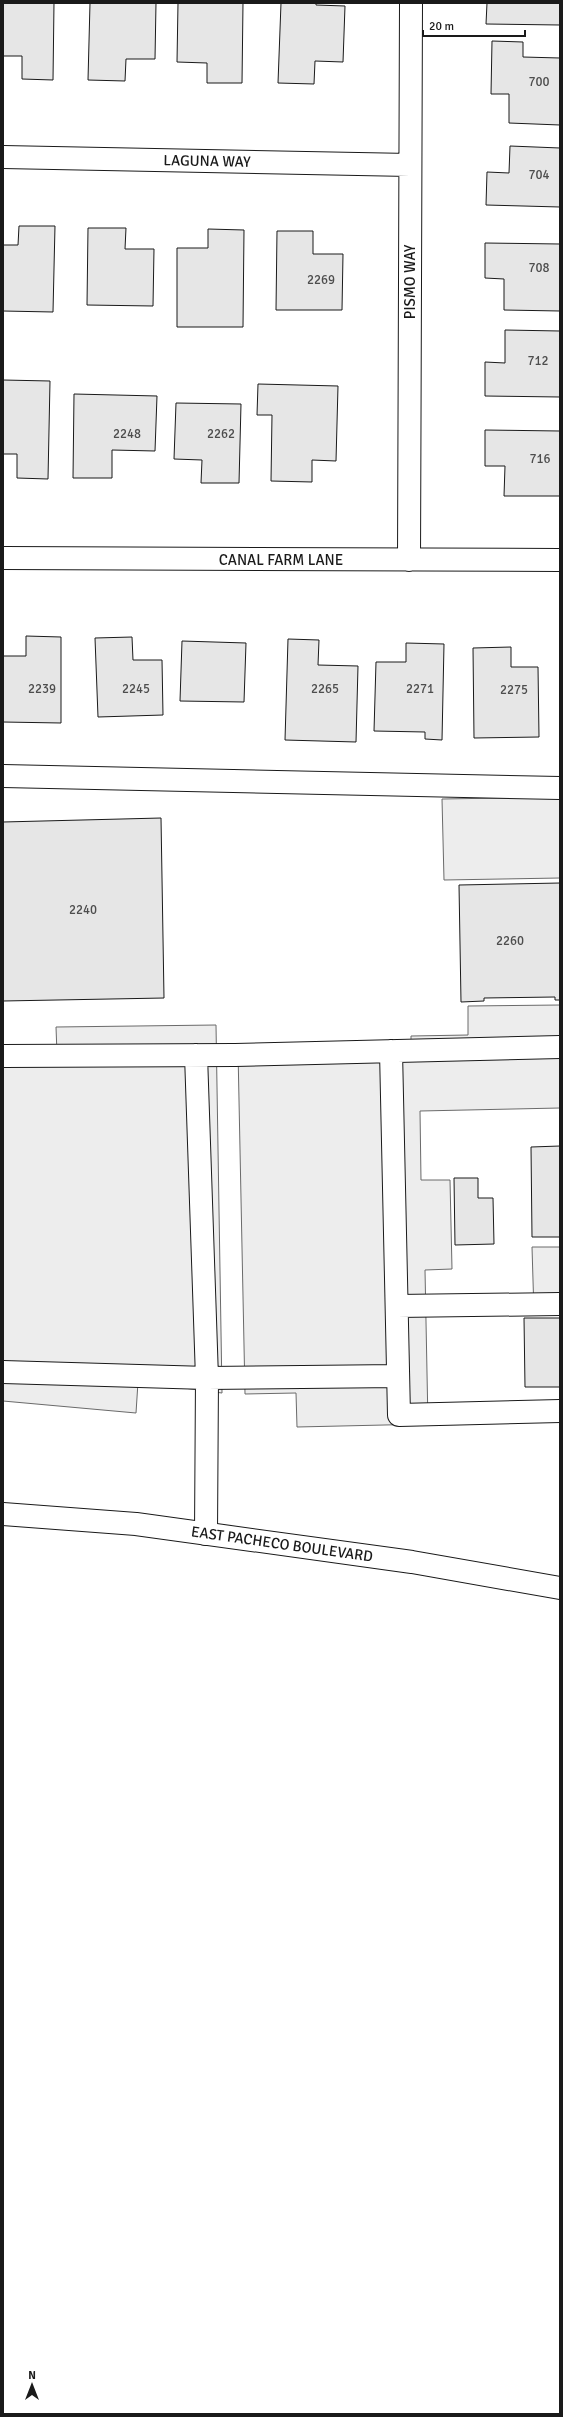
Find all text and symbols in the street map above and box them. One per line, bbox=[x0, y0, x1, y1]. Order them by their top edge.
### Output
scale bar bbox=[423, 12, 525, 38]
text: 20 m bbox=[429, 19, 454, 34]
house number: 700 bbox=[528, 74, 550, 90]
street label: LAGUNA WAY bbox=[163, 151, 251, 171]
house number: 704 bbox=[528, 167, 550, 183]
street label: PISMO WAY bbox=[401, 244, 419, 319]
house number: 708 bbox=[528, 260, 550, 276]
house number: 2269 bbox=[307, 272, 335, 288]
house number: 712 bbox=[527, 353, 549, 369]
house number: 2248 bbox=[113, 426, 141, 442]
house number: 2262 bbox=[207, 426, 235, 442]
house number: 716 bbox=[529, 451, 551, 467]
street label: CANAL FARM LANE bbox=[219, 551, 343, 569]
house number: 2239 bbox=[28, 681, 56, 697]
house number: 2245 bbox=[122, 681, 150, 697]
house number: 2265 bbox=[311, 681, 339, 697]
house number: 2271 bbox=[406, 681, 434, 697]
house number: 2275 bbox=[500, 682, 528, 698]
house number: 2240 bbox=[69, 902, 97, 918]
house number: 2260 bbox=[496, 933, 524, 949]
street label: EAST PACHECO BOULEVARD bbox=[190, 1522, 374, 1566]
north arrow bbox=[12, 2365, 52, 2405]
text: N bbox=[28, 2369, 36, 2382]

